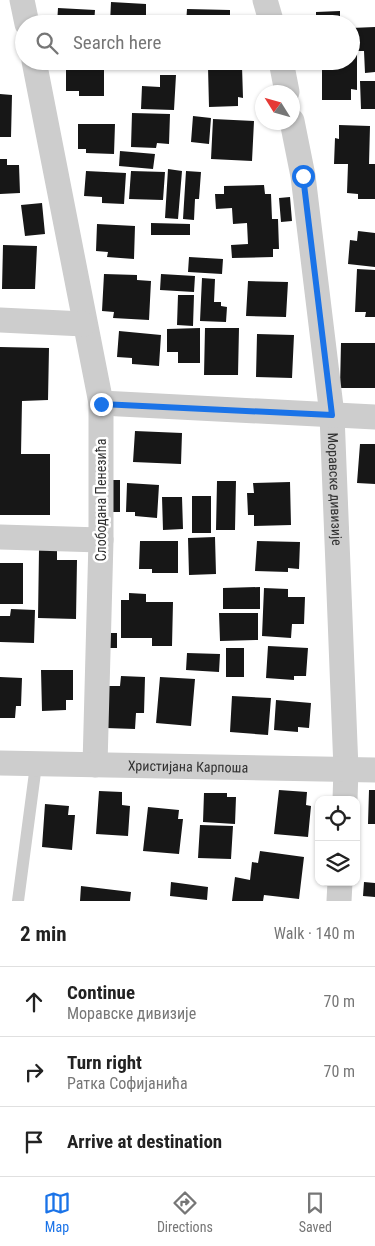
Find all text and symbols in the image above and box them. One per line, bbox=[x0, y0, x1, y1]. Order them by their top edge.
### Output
search box bbox=[15, 15, 360, 70]
icon: search bbox=[33, 29, 61, 57]
text: Search here bbox=[73, 31, 161, 54]
north arrow bbox=[255, 85, 300, 130]
route start bbox=[292, 165, 315, 188]
route end bbox=[90, 393, 113, 416]
street label: Моравске дивизије bbox=[325, 432, 345, 546]
street label: Слободана Пенезића bbox=[93, 439, 109, 561]
street label: Христијана Карпоша bbox=[128, 757, 248, 776]
map controls bbox=[315, 796, 360, 886]
button: locate bbox=[315, 796, 360, 841]
button: layers bbox=[315, 841, 360, 886]
text: 2 min bbox=[20, 922, 67, 946]
text: Walk · 140 m bbox=[274, 924, 355, 943]
text: Continue bbox=[67, 981, 135, 1004]
icon: ahead bbox=[20, 988, 48, 1016]
text: 70 m bbox=[323, 992, 355, 1011]
text: Моравске дивизије bbox=[67, 1004, 196, 1023]
text: Turn right bbox=[67, 1051, 142, 1074]
icon: right bbox=[20, 1058, 48, 1086]
text: 70 m bbox=[323, 1062, 355, 1081]
text: Ратка Софијанића bbox=[67, 1074, 188, 1093]
icon: arrive bbox=[20, 1128, 48, 1156]
text: Arrive at destination bbox=[67, 1130, 222, 1153]
tab: Map bbox=[43, 1189, 71, 1235]
tab: Directions bbox=[157, 1189, 213, 1235]
tab: Saved bbox=[299, 1189, 332, 1235]

